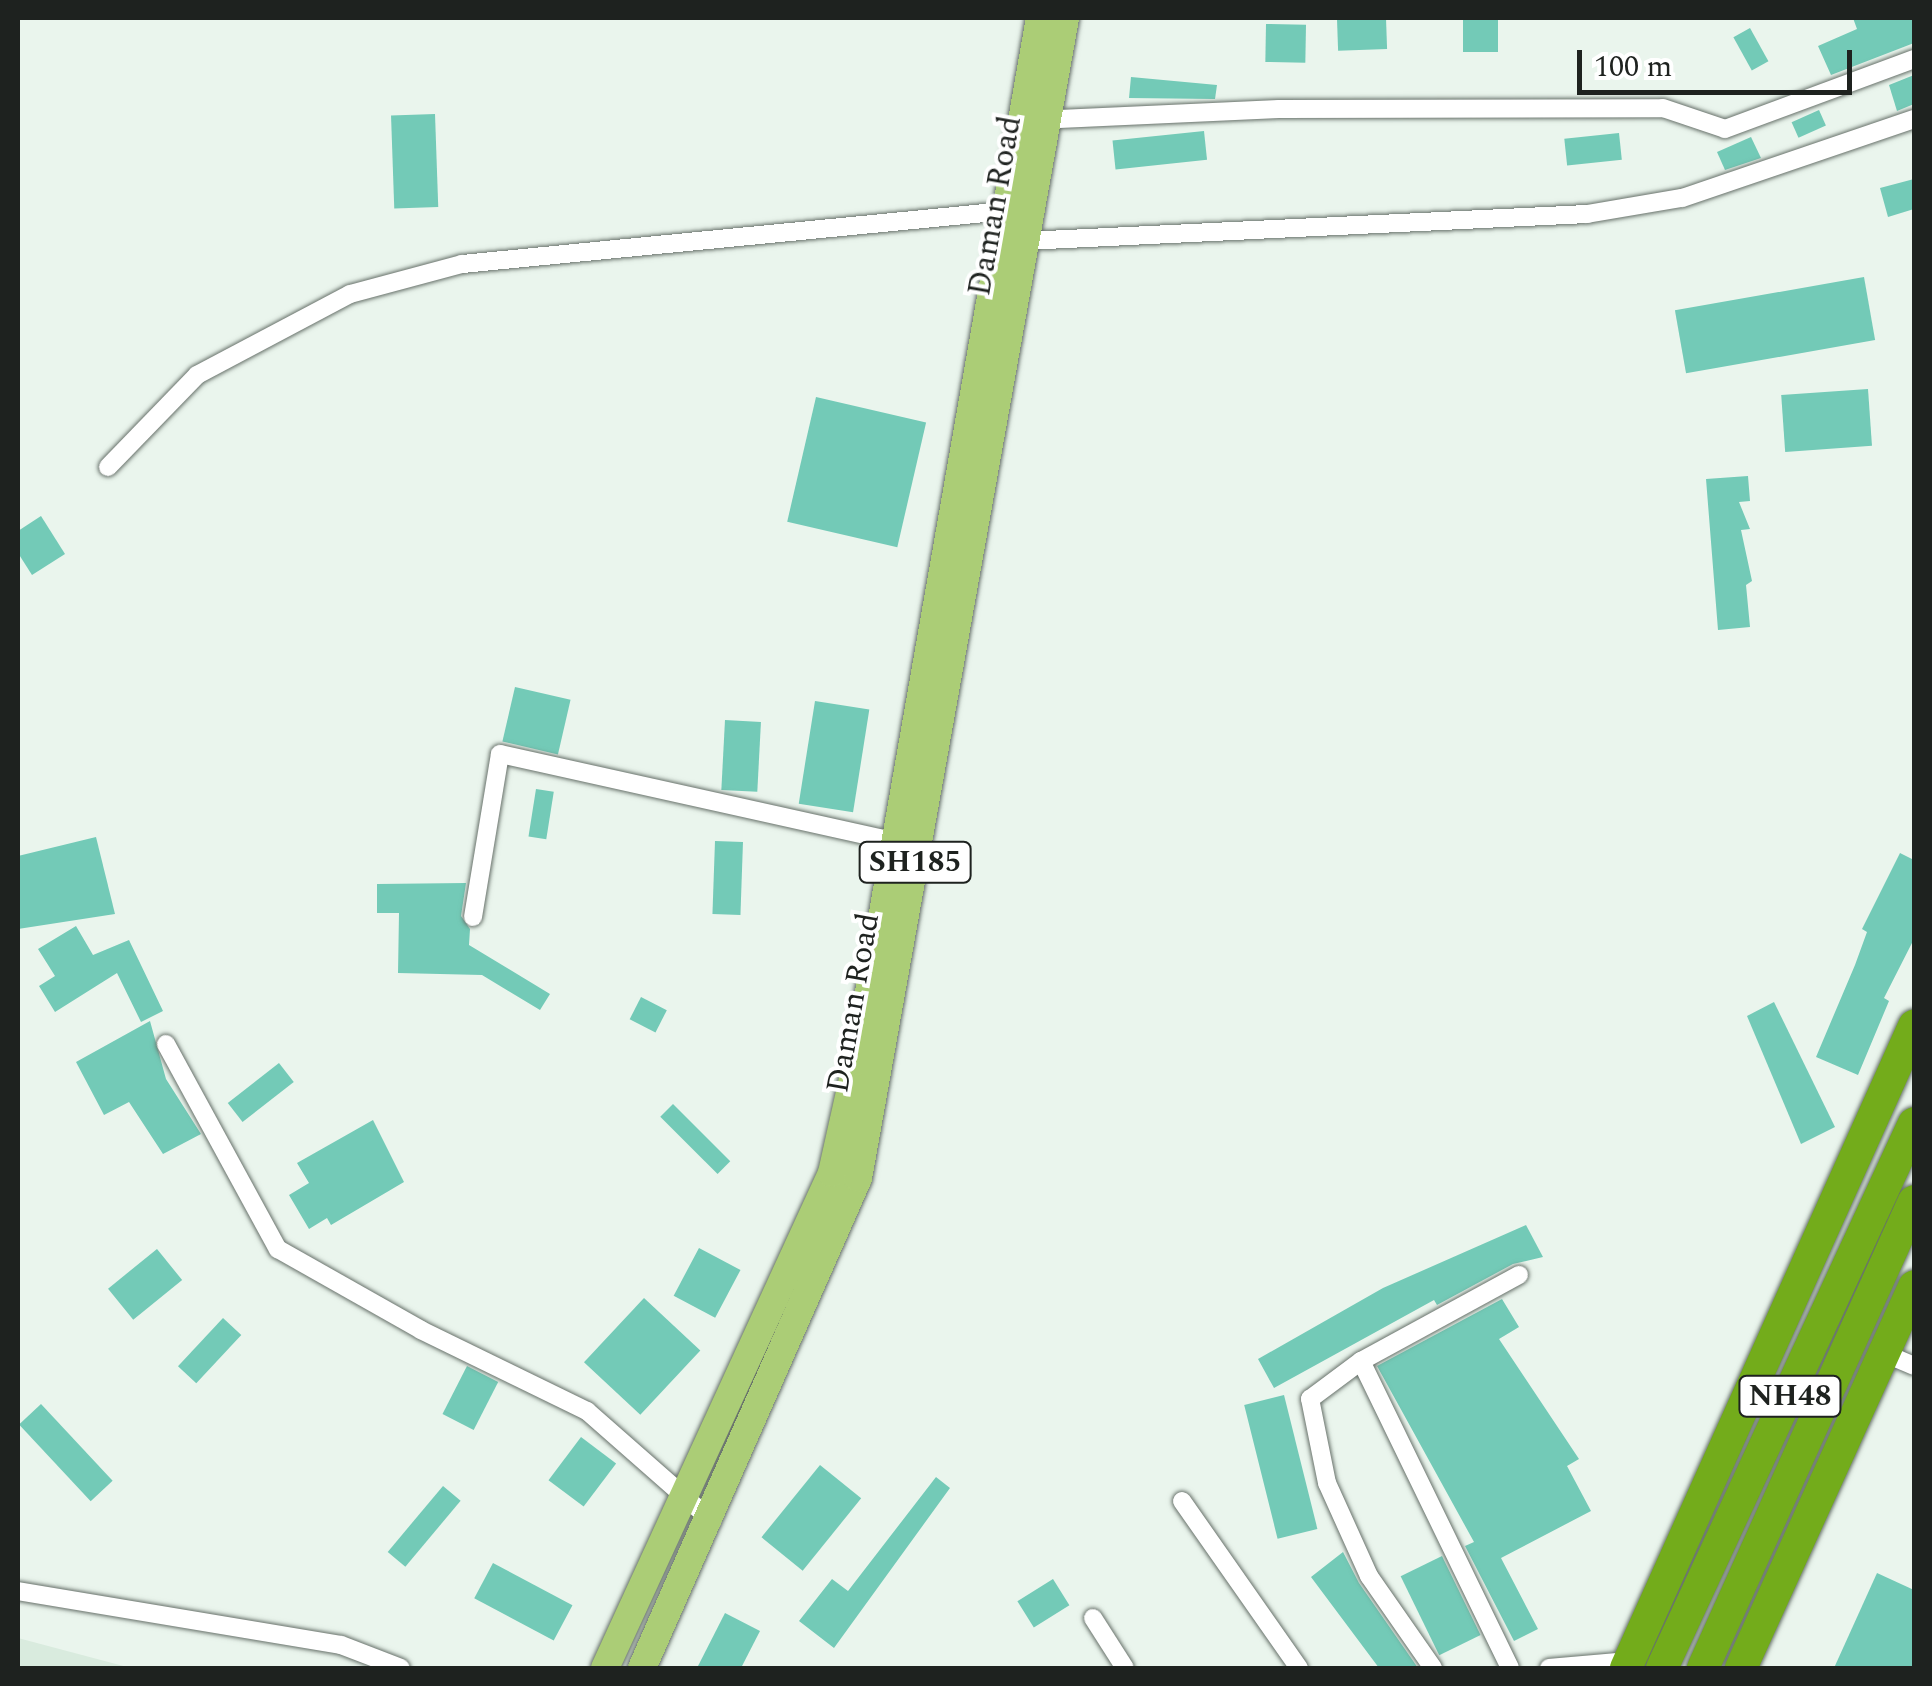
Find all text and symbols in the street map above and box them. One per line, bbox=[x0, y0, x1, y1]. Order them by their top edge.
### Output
scale bar bbox=[1582, 30, 1857, 92]
text: 100 m bbox=[1594, 44, 1672, 90]
street label: Daman Road bbox=[961, 113, 1031, 299]
road number: SH185 bbox=[858, 837, 972, 887]
street label: Daman Road bbox=[819, 910, 889, 1096]
road number: NH48 bbox=[1738, 1371, 1842, 1421]

